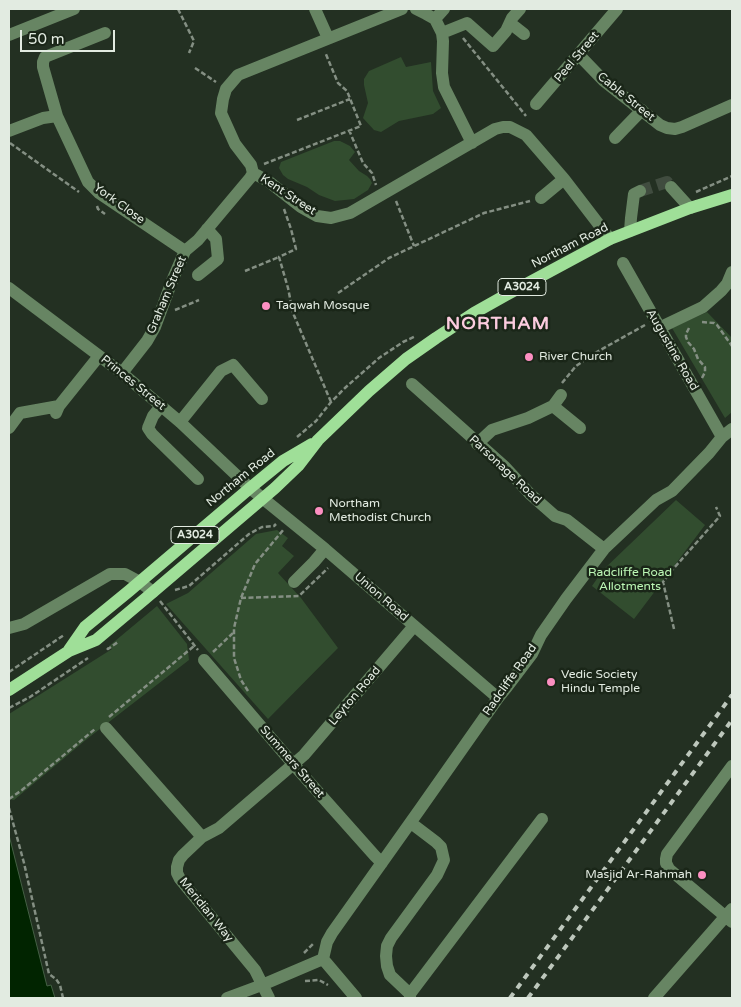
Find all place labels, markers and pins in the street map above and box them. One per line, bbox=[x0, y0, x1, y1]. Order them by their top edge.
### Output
place label: Taqwah Mosque bbox=[276, 299, 369, 313]
marker: Taqwah Mosque bbox=[260, 300, 272, 312]
place label: River Church bbox=[539, 350, 612, 364]
marker: River Church bbox=[523, 351, 535, 363]
place label: Northam Methodist Church bbox=[329, 497, 431, 525]
marker: Northam Methodist Church bbox=[313, 505, 325, 517]
place label: Vedic Society Hindu Temple bbox=[561, 668, 640, 696]
marker: Vedic Society Hindu Temple bbox=[545, 676, 557, 688]
place label: Masjid Ar-Rahmah bbox=[585, 868, 692, 882]
marker: Masjid Ar-Rahmah bbox=[696, 869, 708, 881]

